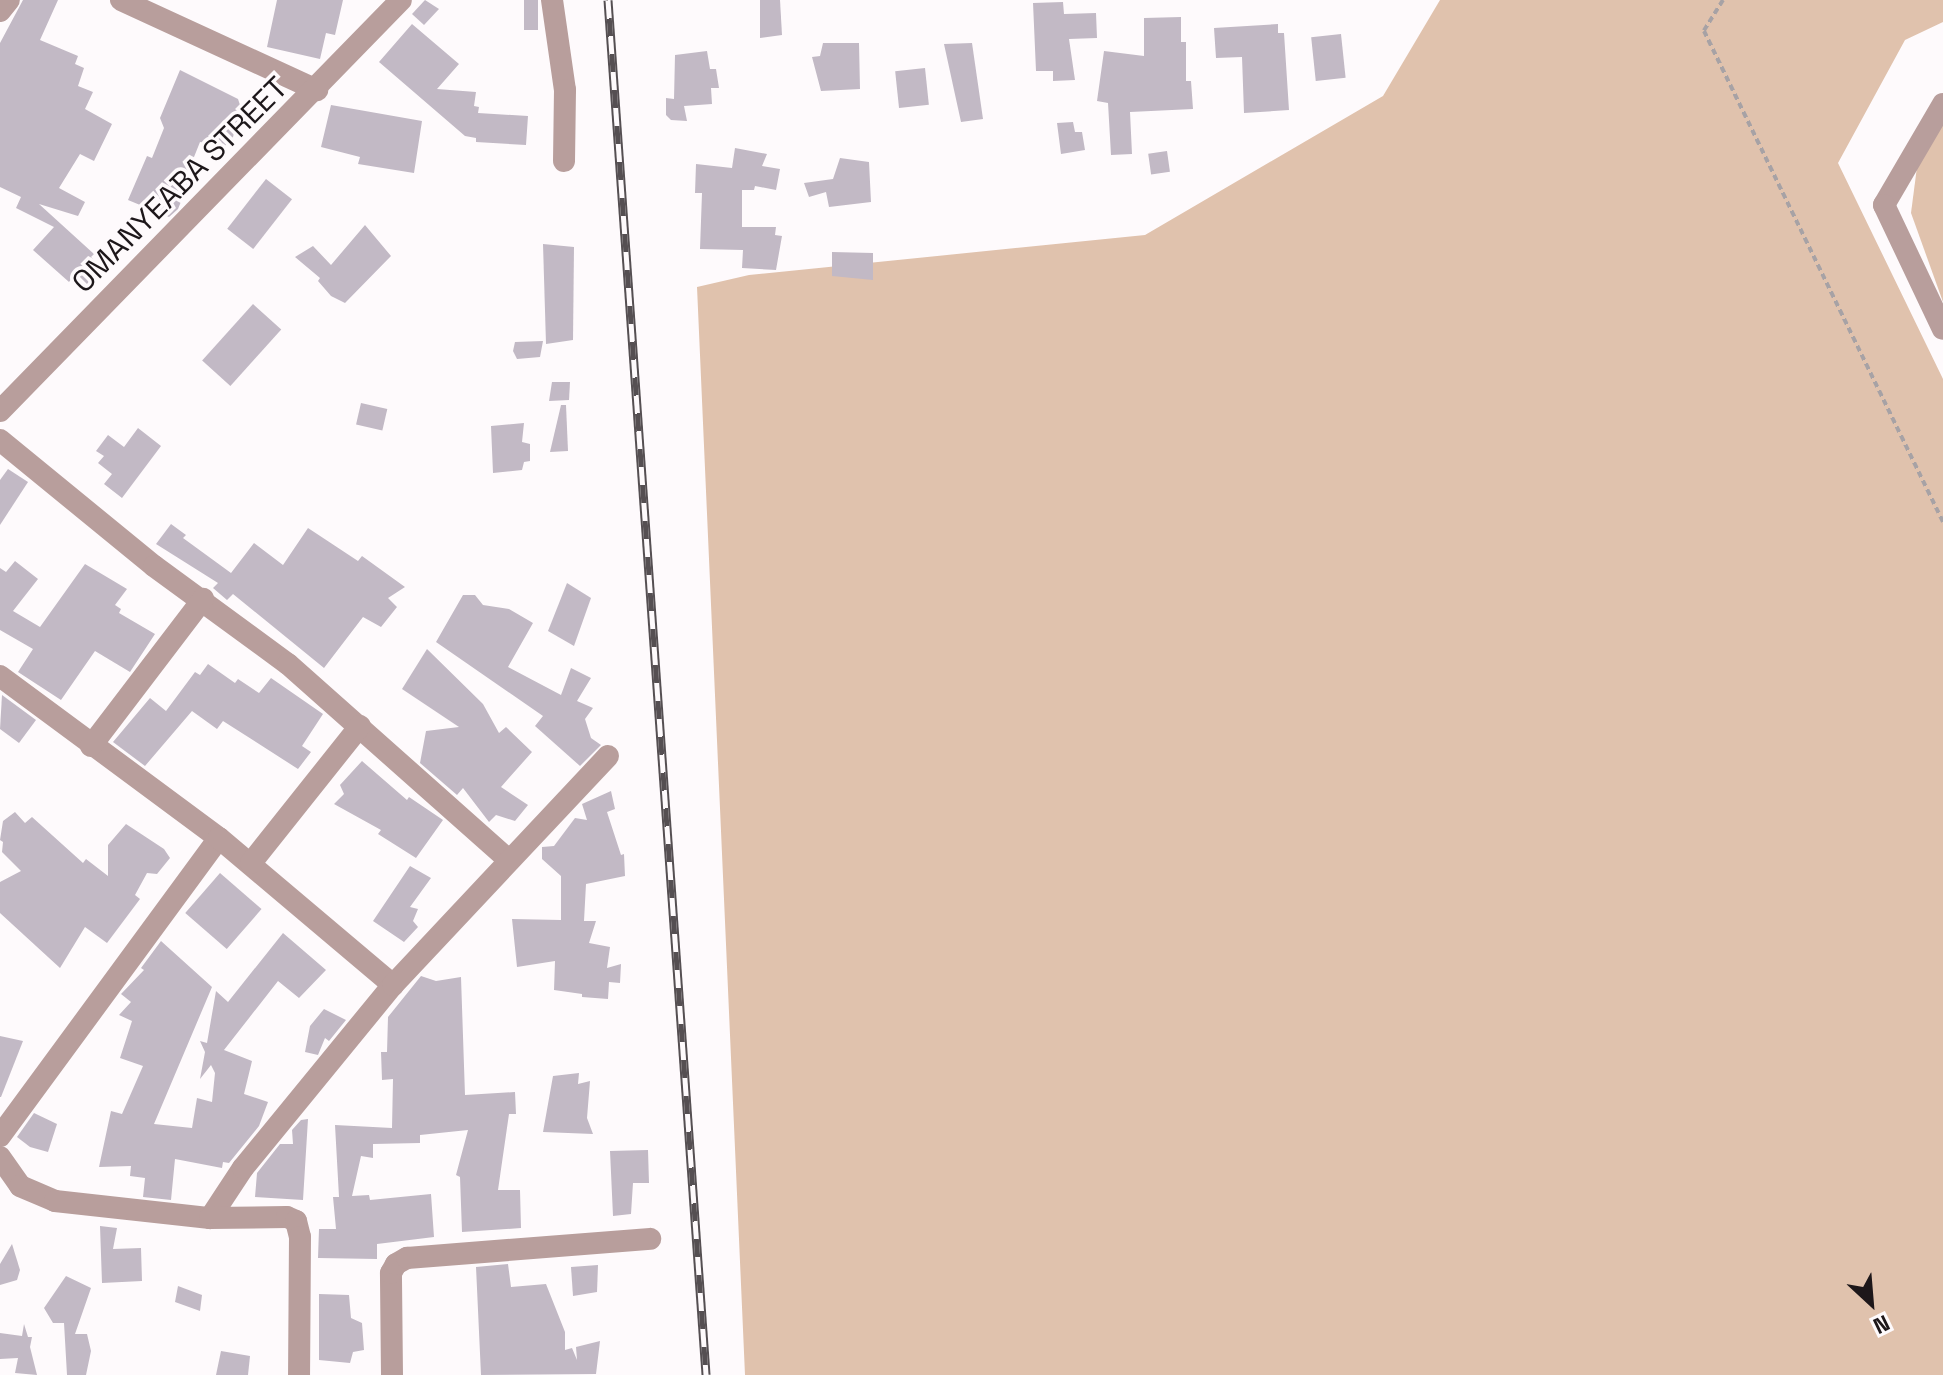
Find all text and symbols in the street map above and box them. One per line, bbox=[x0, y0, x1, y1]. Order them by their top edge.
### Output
street label: OMANYEABA STREET bbox=[64, 69, 296, 301]
north arrow bbox=[1831, 1263, 1911, 1343]
text: N bbox=[1869, 1309, 1894, 1340]

